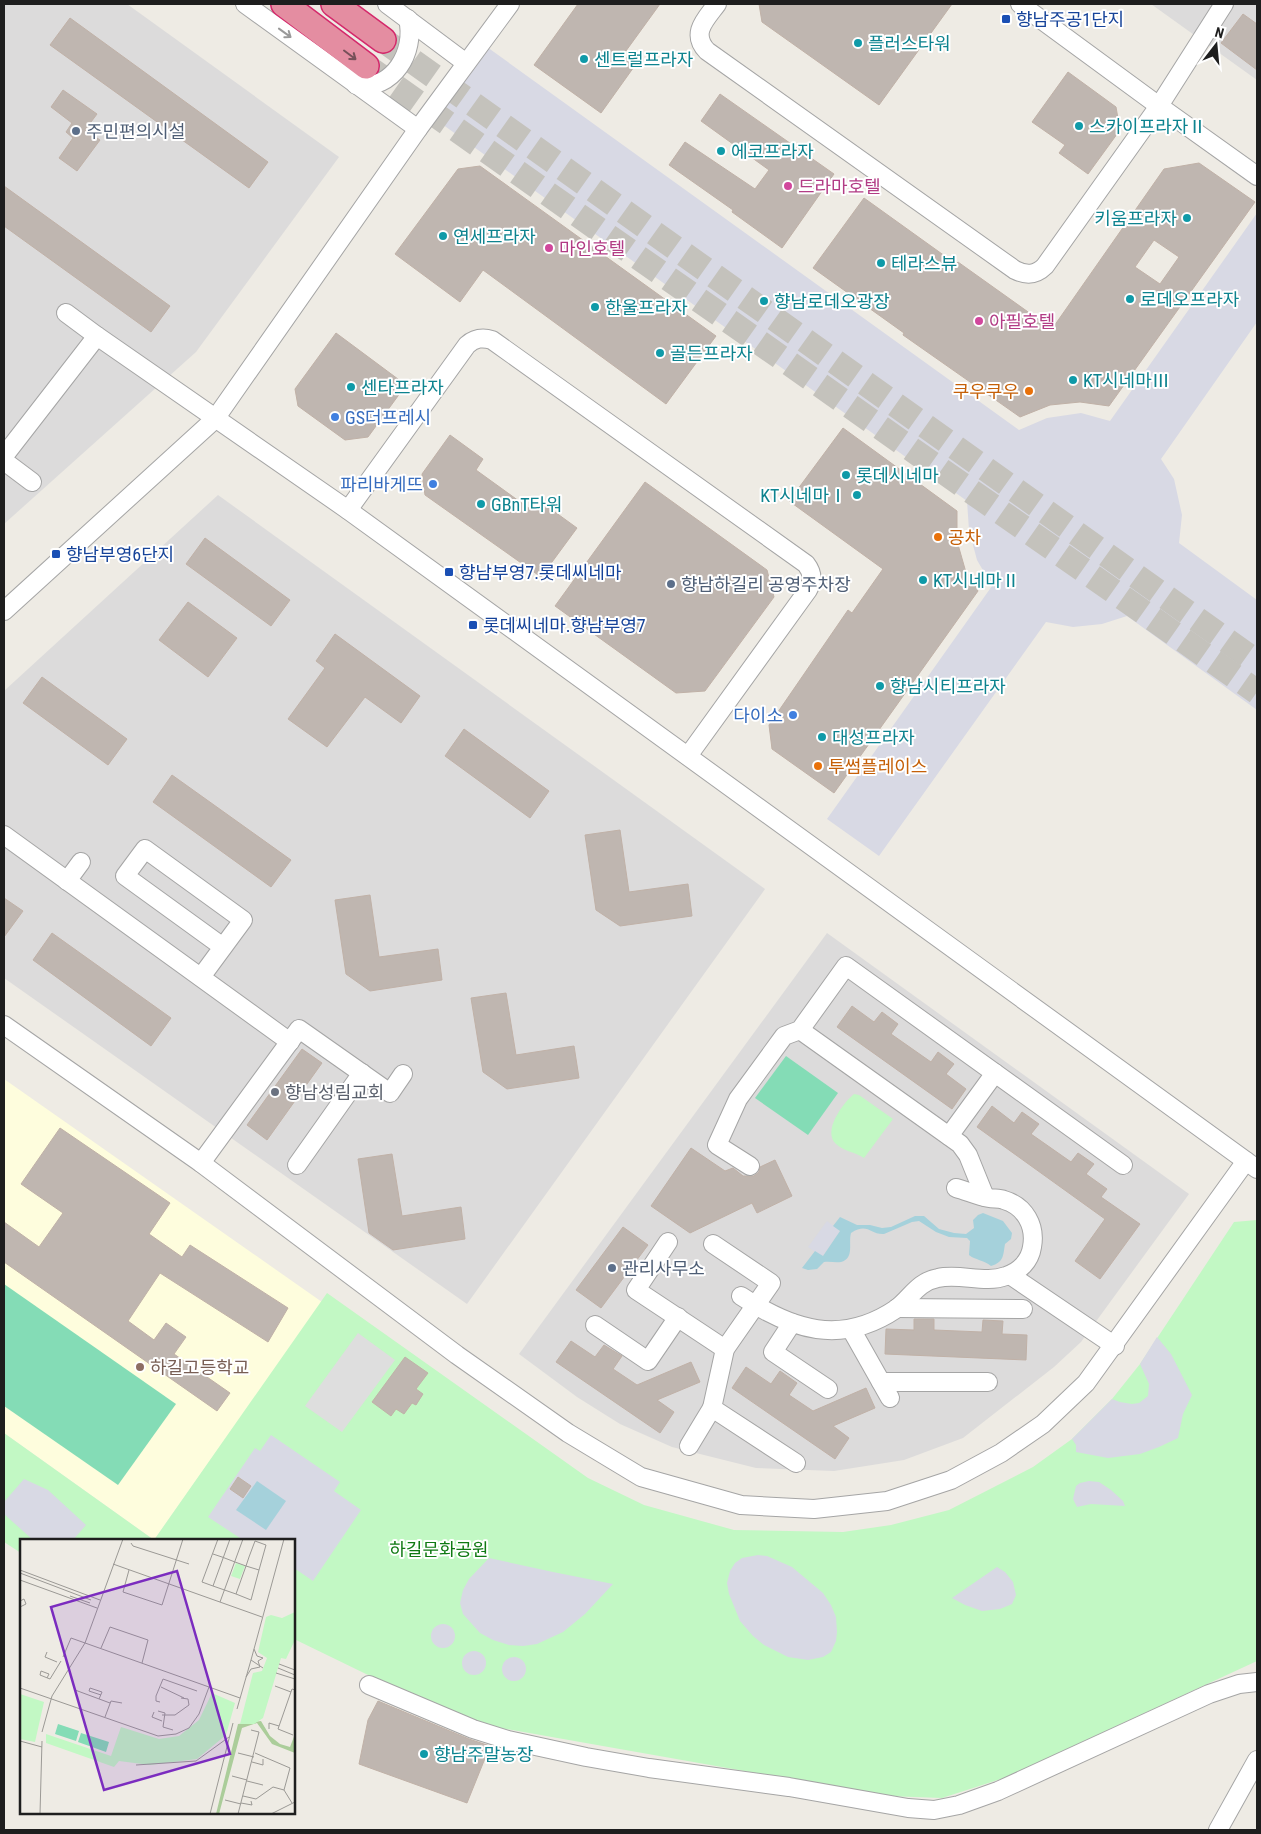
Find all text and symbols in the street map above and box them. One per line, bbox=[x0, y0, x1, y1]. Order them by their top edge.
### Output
place label: 향남주공1단지 bbox=[1016, 9, 1124, 30]
marker: 향남주공1단지 bbox=[1000, 13, 1012, 25]
north arrow bbox=[1191, 20, 1241, 70]
text: N bbox=[1213, 24, 1226, 41]
one-way arrow bbox=[278, 27, 291, 38]
place label: 플러스타워 bbox=[868, 33, 951, 54]
marker: 플러스타워 bbox=[852, 37, 864, 49]
one-way arrow bbox=[343, 49, 356, 60]
place label: 센트럴프라자 bbox=[594, 49, 694, 70]
marker: 센트럴프라자 bbox=[578, 53, 590, 65]
place label: 스카이프라자Ⅱ bbox=[1089, 116, 1206, 137]
marker: 스카이프라자Ⅱ bbox=[1073, 120, 1085, 132]
place label: 주민편의시설 bbox=[86, 121, 185, 142]
marker: 주민편의시설 bbox=[70, 125, 82, 137]
place label: 에코프라자 bbox=[731, 141, 814, 162]
marker: 에코프라자 bbox=[715, 145, 727, 157]
place label: 드라마호텔 bbox=[798, 176, 881, 197]
marker: 드라마호텔 bbox=[782, 180, 794, 192]
place label: 키움프라자 bbox=[1094, 208, 1177, 229]
marker: 키움프라자 bbox=[1181, 212, 1193, 224]
place label: 연세프라자 bbox=[453, 226, 536, 247]
marker: 연세프라자 bbox=[437, 230, 449, 242]
place label: 마인호텔 bbox=[559, 238, 625, 259]
marker: 마인호텔 bbox=[543, 242, 555, 254]
place label: 테라스뷰 bbox=[891, 253, 957, 274]
marker: 테라스뷰 bbox=[875, 257, 887, 269]
place label: 로데오프라자 bbox=[1140, 289, 1240, 310]
place label: 향남로데오광장 bbox=[774, 291, 890, 312]
marker: 로데오프라자 bbox=[1124, 293, 1136, 305]
marker: 향남로데오광장 bbox=[758, 295, 770, 307]
place label: 한울프라자 bbox=[605, 297, 688, 318]
marker: 한울프라자 bbox=[589, 301, 601, 313]
place label: 아필호텔 bbox=[989, 311, 1055, 332]
marker: 아필호텔 bbox=[973, 315, 985, 327]
place label: 골든프라자 bbox=[670, 343, 753, 364]
marker: 골든프라자 bbox=[654, 347, 666, 359]
place label: KT시네마Ⅲ bbox=[1083, 370, 1170, 391]
marker: KT시네마Ⅲ bbox=[1067, 374, 1079, 386]
place label: 센타프라자 bbox=[361, 377, 444, 398]
marker: 센타프라자 bbox=[345, 381, 357, 393]
place label: 쿠우쿠우 bbox=[953, 381, 1019, 402]
marker: 쿠우쿠우 bbox=[1023, 385, 1035, 397]
place label: GS더프레시 bbox=[345, 407, 431, 428]
marker: GS더프레시 bbox=[329, 411, 341, 423]
place label: 롯데시네마 bbox=[856, 465, 939, 486]
marker: 롯데시네마 bbox=[840, 469, 852, 481]
place label: 파리바게뜨 bbox=[340, 474, 423, 495]
marker: 파리바게뜨 bbox=[427, 478, 439, 490]
place label: KT시네마Ⅰ bbox=[760, 485, 847, 506]
marker: KT시네마Ⅰ bbox=[851, 489, 863, 501]
place label: GBnT타워 bbox=[491, 494, 563, 515]
marker: GBnT타워 bbox=[475, 498, 487, 510]
place label: 공차 bbox=[948, 527, 982, 548]
marker: 공차 bbox=[932, 531, 944, 543]
place label: 향남부영6단지 bbox=[66, 544, 174, 565]
marker: 향남부영6단지 bbox=[50, 548, 62, 560]
place label: 향남부영7.롯데씨네마 bbox=[459, 562, 622, 583]
marker: 향남부영7.롯데씨네마 bbox=[443, 566, 455, 578]
place label: KT시네마Ⅱ bbox=[933, 570, 1020, 591]
place label: 향남하길리 공영주차장 bbox=[681, 574, 851, 595]
marker: KT시네마Ⅱ bbox=[917, 574, 929, 586]
marker: 향남하길리 공영주차장 bbox=[665, 578, 677, 590]
place label: 롯데씨네마.향남부영7 bbox=[483, 615, 646, 636]
marker: 롯데씨네마.향남부영7 bbox=[467, 619, 479, 631]
place label: 향남시티프라자 bbox=[890, 676, 1006, 697]
marker: 향남시티프라자 bbox=[874, 680, 886, 692]
place label: 다이소 bbox=[733, 705, 783, 726]
marker: 다이소 bbox=[787, 709, 799, 721]
place label: 대성프라자 bbox=[832, 727, 915, 748]
marker: 대성프라자 bbox=[816, 731, 828, 743]
place label: 투썸플레이스 bbox=[828, 756, 927, 777]
marker: 투썸플레이스 bbox=[812, 760, 824, 772]
place label: 향남성림교회 bbox=[285, 1082, 384, 1103]
marker: 향남성림교회 bbox=[269, 1086, 281, 1098]
place label: 관리사무소 bbox=[622, 1258, 705, 1279]
marker: 관리사무소 bbox=[606, 1262, 618, 1274]
place label: 하길고등학교 bbox=[150, 1357, 249, 1378]
marker: 하길고등학교 bbox=[134, 1361, 146, 1373]
inset map bbox=[20, 1539, 295, 1814]
park label: 하길문화공원 bbox=[389, 1539, 489, 1560]
place label: 향남주말농장 bbox=[434, 1744, 533, 1765]
marker: 향남주말농장 bbox=[418, 1748, 430, 1760]

